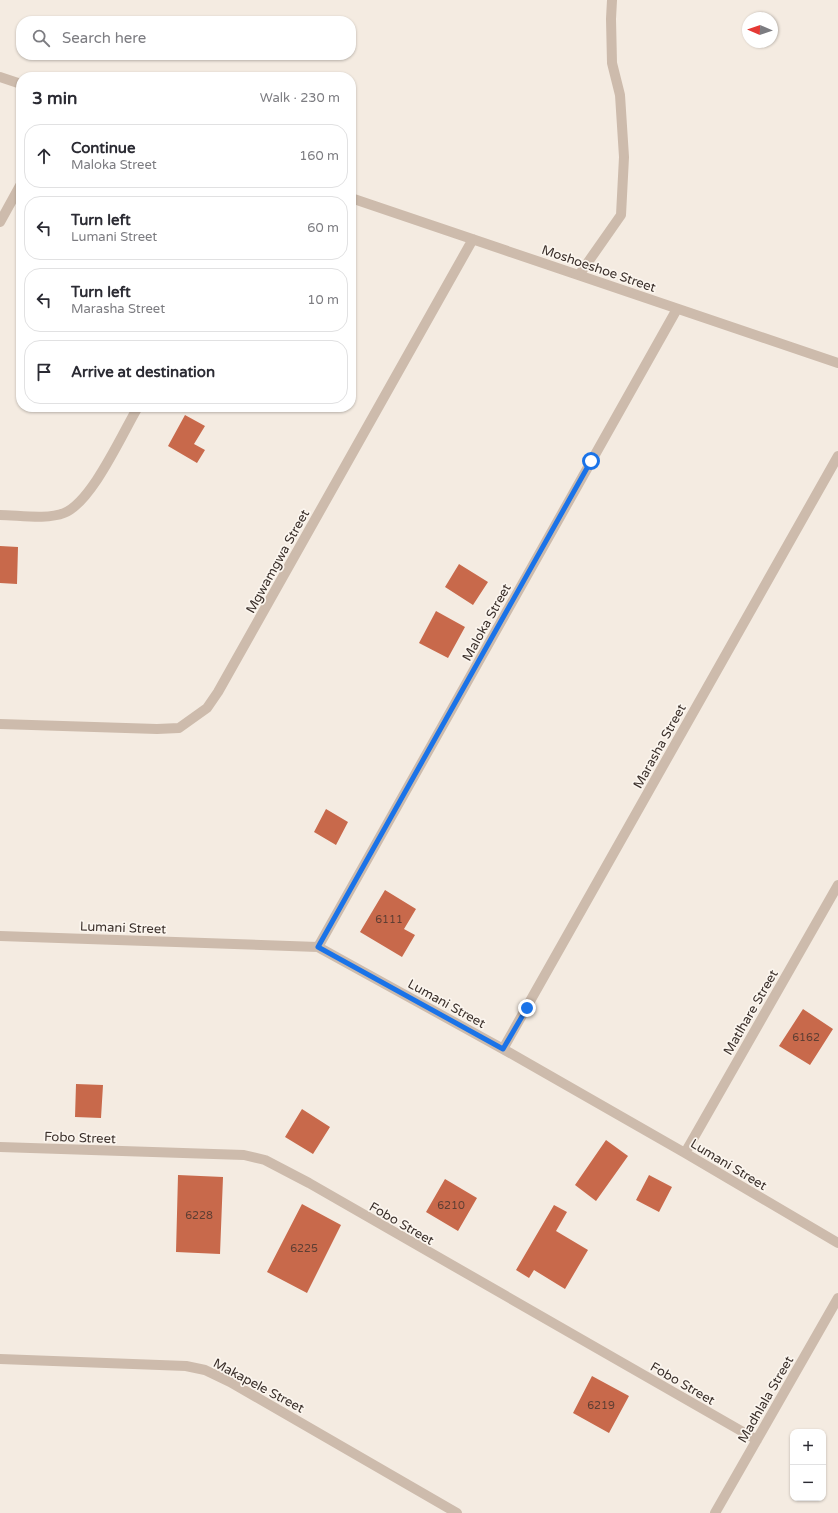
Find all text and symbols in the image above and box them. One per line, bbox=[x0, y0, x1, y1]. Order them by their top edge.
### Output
north arrow bbox=[742, 12, 778, 48]
search box bbox=[16, 16, 356, 60]
icon: search bbox=[30, 27, 52, 49]
text: Search here bbox=[62, 29, 146, 47]
text: 3 min bbox=[32, 88, 77, 109]
text: Walk · 230 m bbox=[260, 90, 340, 106]
text: Continue bbox=[71, 139, 135, 157]
icon: ahead bbox=[33, 145, 55, 167]
text: 160 m bbox=[299, 148, 339, 164]
text: Maloka Street bbox=[71, 157, 157, 173]
text: Turn left bbox=[71, 211, 131, 229]
icon: left bbox=[33, 217, 55, 239]
text: 60 m bbox=[307, 220, 339, 236]
text: Lumani Street bbox=[71, 229, 157, 245]
street label: Moshoeshoe Street bbox=[540, 242, 658, 296]
text: Turn left bbox=[71, 283, 131, 301]
icon: left bbox=[33, 289, 55, 311]
text: 10 m bbox=[307, 292, 339, 308]
text: Marasha Street bbox=[71, 301, 165, 317]
icon: arrive bbox=[33, 361, 55, 383]
text: Arrive at destination bbox=[71, 363, 215, 381]
route start bbox=[582, 452, 600, 470]
street label: Mgwamgwa Street bbox=[243, 507, 313, 616]
street label: Maloka Street bbox=[459, 581, 515, 664]
street label: Marasha Street bbox=[630, 701, 690, 792]
house number: 6111 bbox=[375, 913, 403, 926]
street label: Lumani Street bbox=[80, 918, 166, 938]
street label: Matlhare Street bbox=[720, 967, 782, 1058]
street label: Lumani Street bbox=[405, 976, 488, 1032]
route end bbox=[518, 999, 536, 1017]
house number: 6162 bbox=[792, 1031, 820, 1044]
street label: Fobo Street bbox=[44, 1129, 116, 1147]
street label: Lumani Street bbox=[687, 1136, 770, 1194]
street label: Fobo Street bbox=[366, 1199, 437, 1249]
house number: 6210 bbox=[437, 1199, 465, 1212]
house number: 6228 bbox=[185, 1209, 213, 1222]
house number: 6225 bbox=[290, 1242, 318, 1255]
street label: Madhlala Street bbox=[735, 1353, 797, 1446]
street label: Makapele Street bbox=[210, 1355, 307, 1417]
street label: Fobo Street bbox=[647, 1359, 718, 1409]
house number: 6219 bbox=[587, 1399, 615, 1412]
map controls bbox=[790, 1429, 826, 1501]
button: + bbox=[790, 1429, 826, 1465]
button: − bbox=[790, 1465, 826, 1501]

